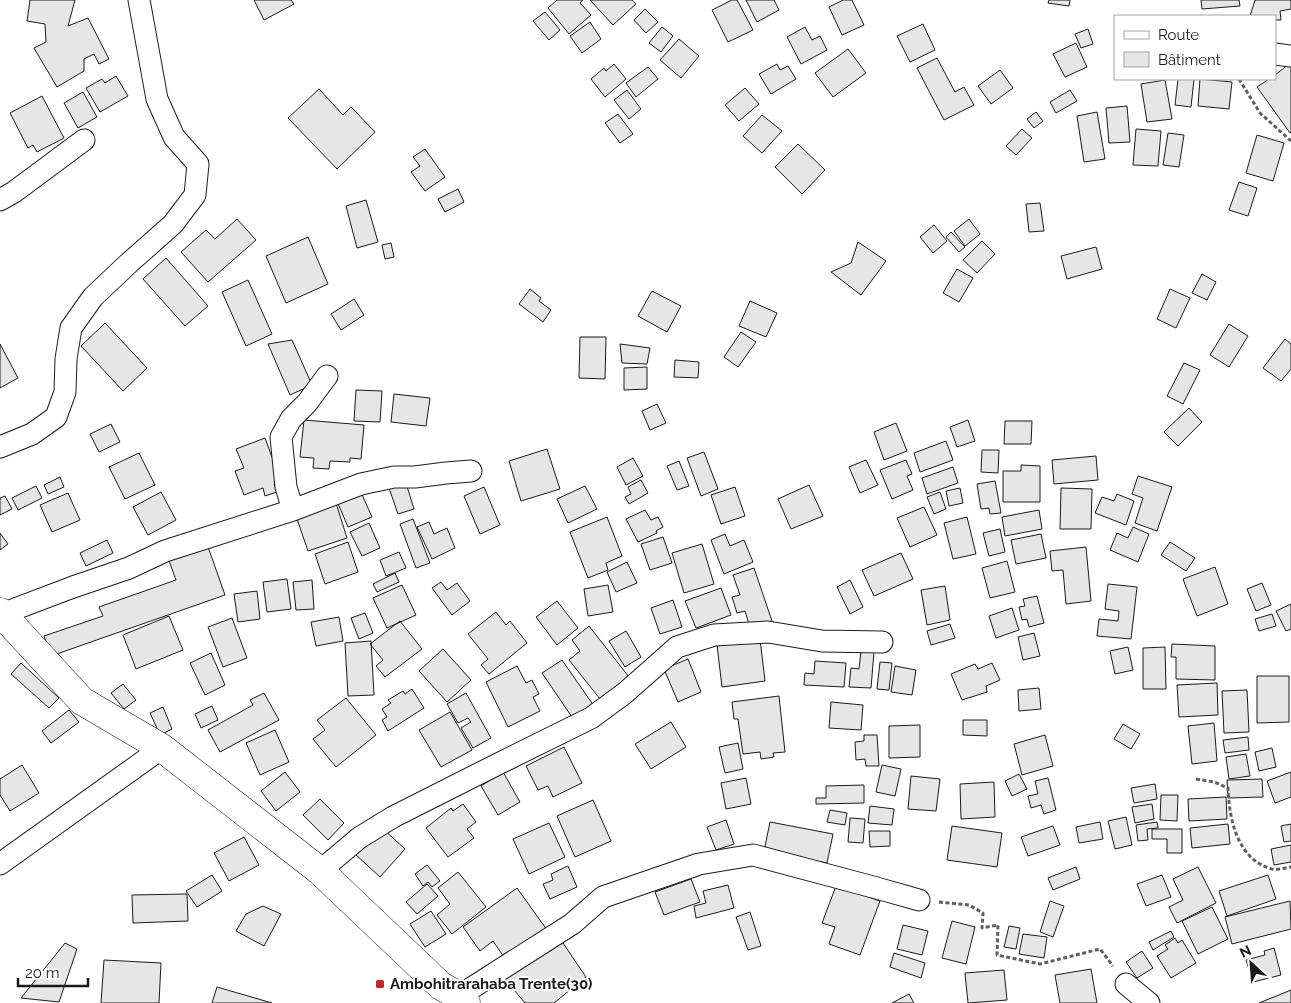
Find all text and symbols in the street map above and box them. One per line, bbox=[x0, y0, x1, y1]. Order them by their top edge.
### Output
legend bbox=[1114, 15, 1276, 80]
text: Route bbox=[1158, 26, 1199, 44]
text: Bâtiment bbox=[1158, 51, 1221, 69]
north arrow bbox=[1226, 938, 1276, 988]
text: N bbox=[1237, 942, 1254, 961]
scale bar bbox=[18, 956, 88, 988]
text: 20 m bbox=[25, 964, 60, 982]
place label: Ambohitrarahaba Trente(30) bbox=[390, 975, 593, 993]
marker: Ambohitrarahaba Trente(30) bbox=[374, 978, 386, 990]

